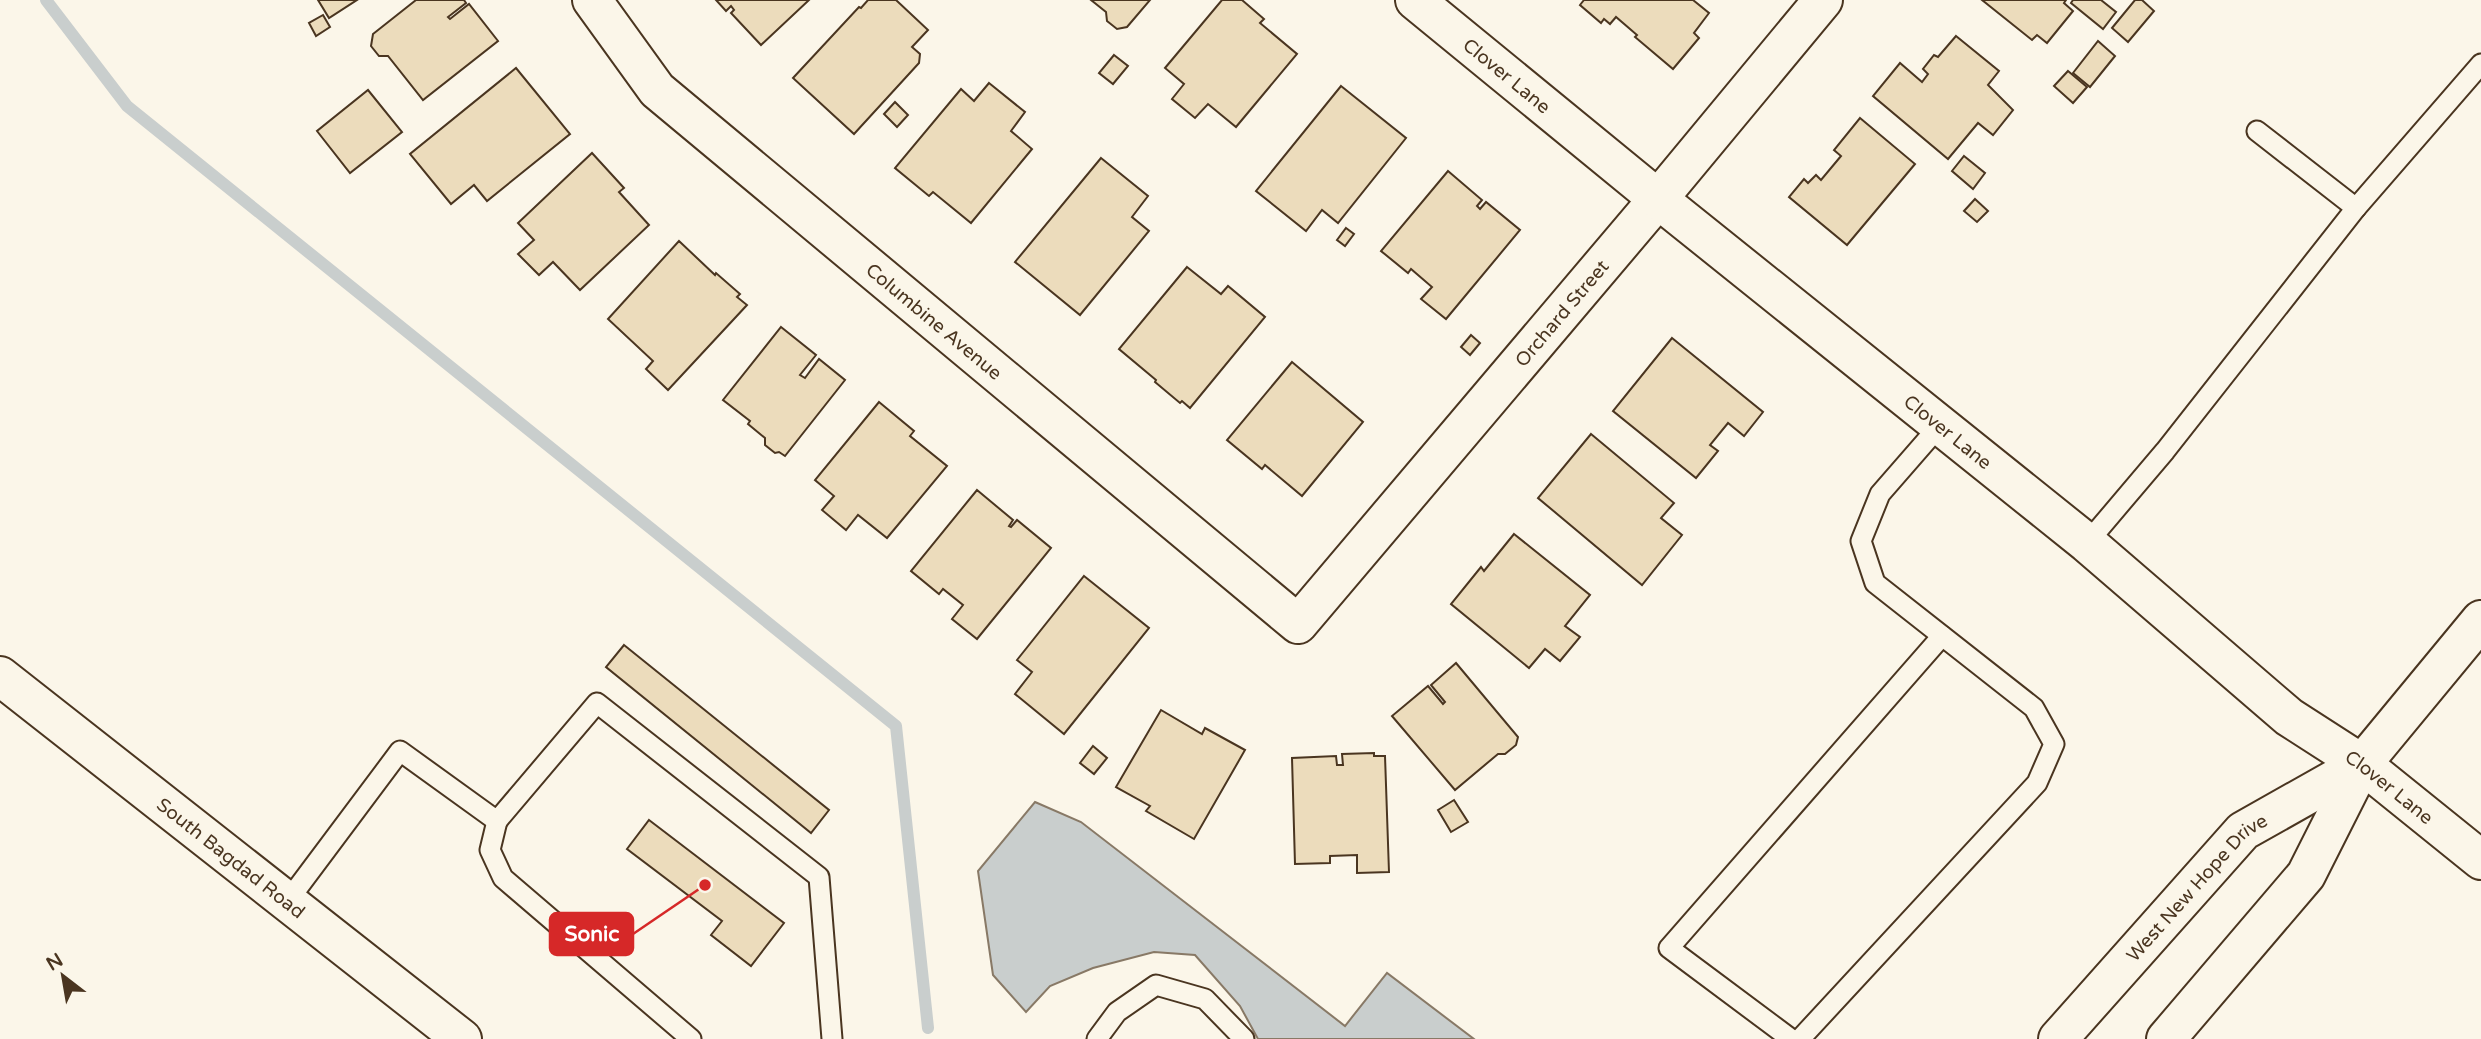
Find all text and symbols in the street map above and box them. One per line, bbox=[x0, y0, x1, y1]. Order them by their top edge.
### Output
street label: Clover Lane bbox=[1458, 34, 1555, 118]
street label: Orchard Street bbox=[1511, 256, 1614, 371]
street label: Columbine Avenue bbox=[861, 259, 1006, 385]
street label: Clover Lane bbox=[1899, 391, 1996, 474]
street label: Clover Lane bbox=[2341, 746, 2437, 829]
street label: South Bagdad Road bbox=[152, 794, 309, 923]
street label: West New Hope Drive bbox=[2122, 810, 2271, 966]
callout: Sonic bbox=[550, 913, 633, 955]
text: Sonic bbox=[565, 922, 619, 947]
north arrow bbox=[28, 941, 98, 1011]
text: N bbox=[43, 949, 67, 976]

